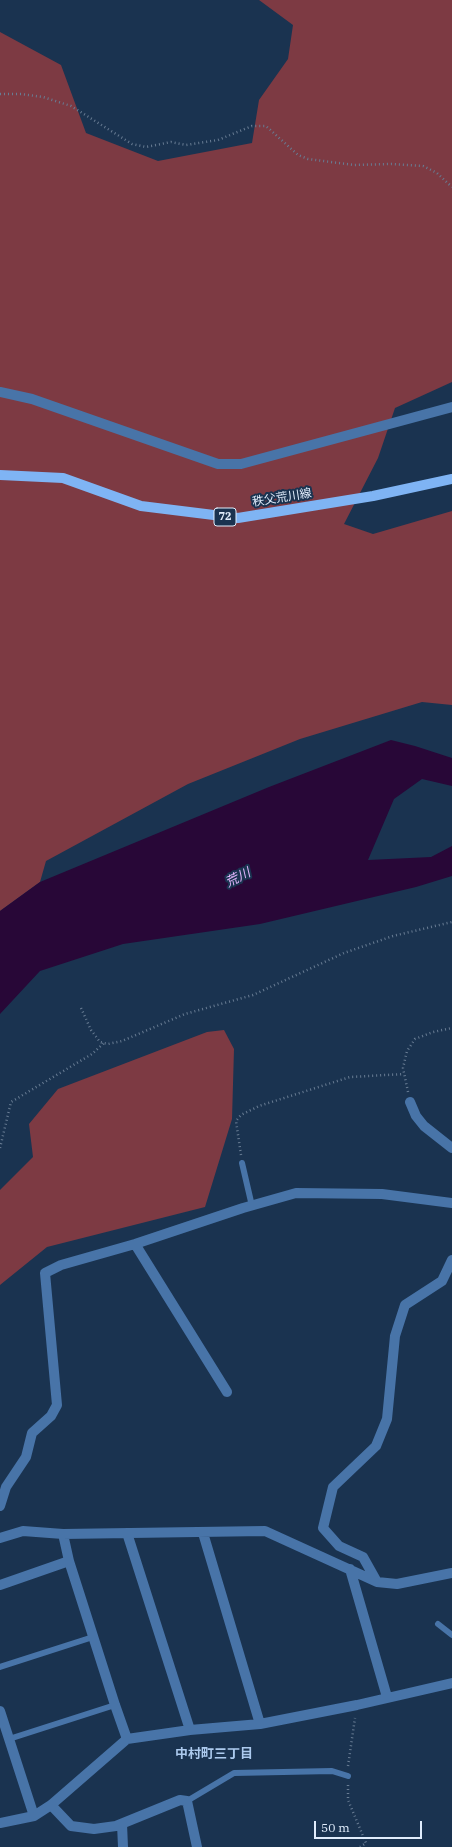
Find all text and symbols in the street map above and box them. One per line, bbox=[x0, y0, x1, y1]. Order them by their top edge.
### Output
street label: 秩父荒川線 bbox=[251, 486, 313, 510]
road number: 72 bbox=[214, 508, 236, 526]
water label: 荒川 bbox=[223, 865, 253, 891]
district label: 中村町三丁目 bbox=[175, 1746, 253, 1762]
scale bar bbox=[316, 1813, 424, 1839]
text: 50 m bbox=[321, 1820, 350, 1835]

